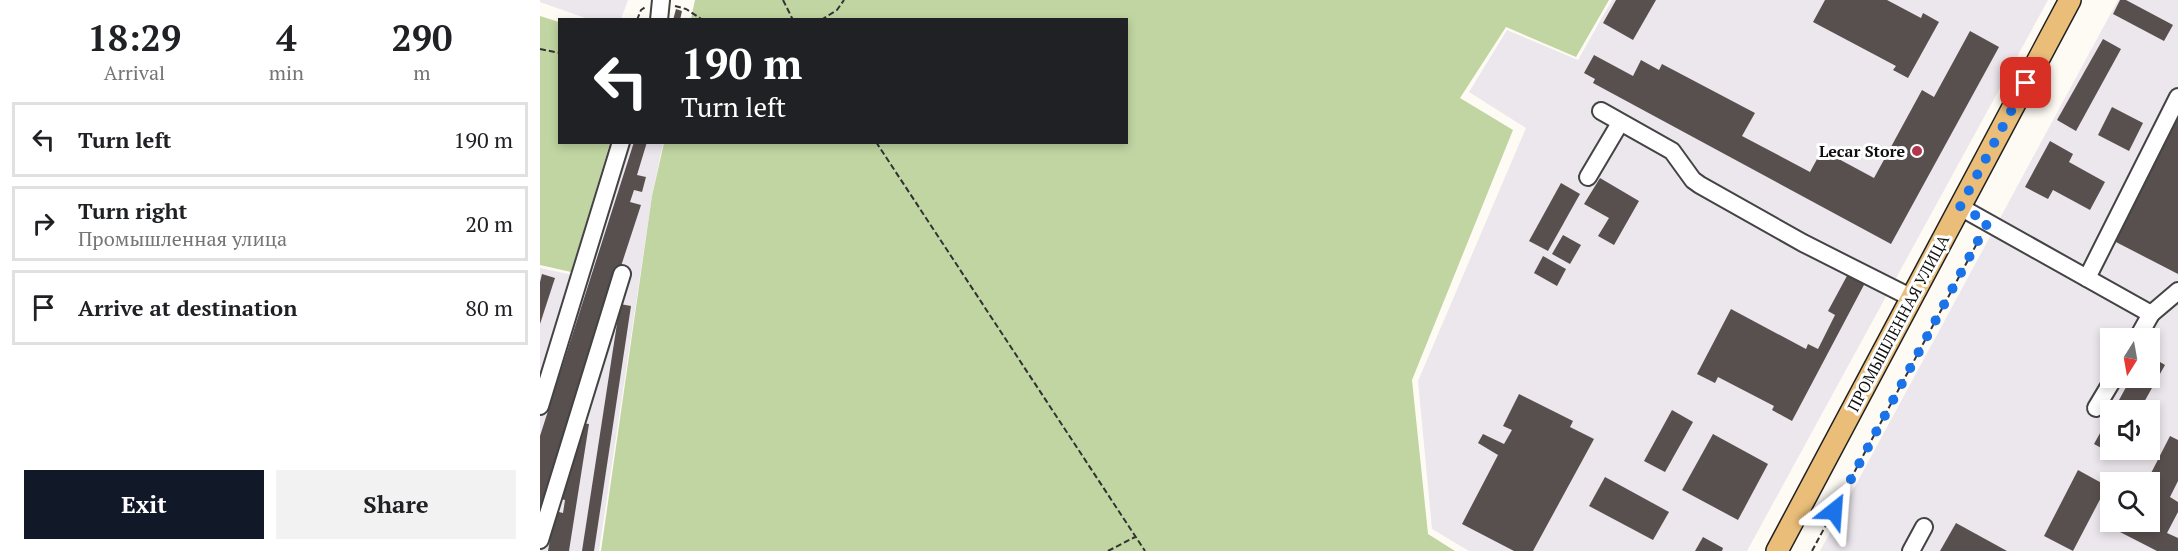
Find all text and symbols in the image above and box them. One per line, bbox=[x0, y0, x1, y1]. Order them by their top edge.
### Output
text: 18:29 bbox=[88, 14, 181, 61]
text: 4 bbox=[276, 14, 297, 61]
text: 290 bbox=[391, 14, 452, 61]
text: 190 m bbox=[681, 35, 802, 91]
icon: left bbox=[582, 42, 660, 120]
pin bbox=[2000, 57, 2051, 108]
text: Arrival bbox=[104, 59, 165, 86]
text: min bbox=[269, 59, 304, 86]
text: m bbox=[413, 59, 431, 86]
icon: arrive bbox=[2009, 66, 2042, 99]
text: Turn left bbox=[681, 89, 786, 125]
icon: left bbox=[27, 123, 60, 156]
text: Turn left bbox=[78, 125, 171, 154]
text: 190 m bbox=[453, 125, 513, 154]
place label: Lecar Store bbox=[1819, 140, 1905, 162]
marker: Lecar Store bbox=[1910, 144, 1924, 158]
text: Turn right bbox=[78, 196, 187, 225]
icon: right bbox=[27, 207, 60, 240]
text: 20 m bbox=[465, 209, 513, 238]
text: Промышленная улица bbox=[78, 225, 287, 252]
street label: ПРОМЫШЛЕННАЯ УЛИЦА bbox=[1842, 231, 1954, 415]
icon: arrive bbox=[27, 291, 60, 324]
text: Arrive at destination bbox=[78, 293, 297, 322]
text: 80 m bbox=[465, 293, 513, 322]
north arrow bbox=[2100, 328, 2160, 388]
map controls bbox=[2100, 328, 2160, 532]
button: sound bbox=[2100, 400, 2160, 460]
button: Exit bbox=[24, 470, 264, 539]
button: Share bbox=[276, 470, 516, 539]
button: search bbox=[2100, 472, 2160, 532]
position arrow bbox=[1802, 479, 1866, 543]

